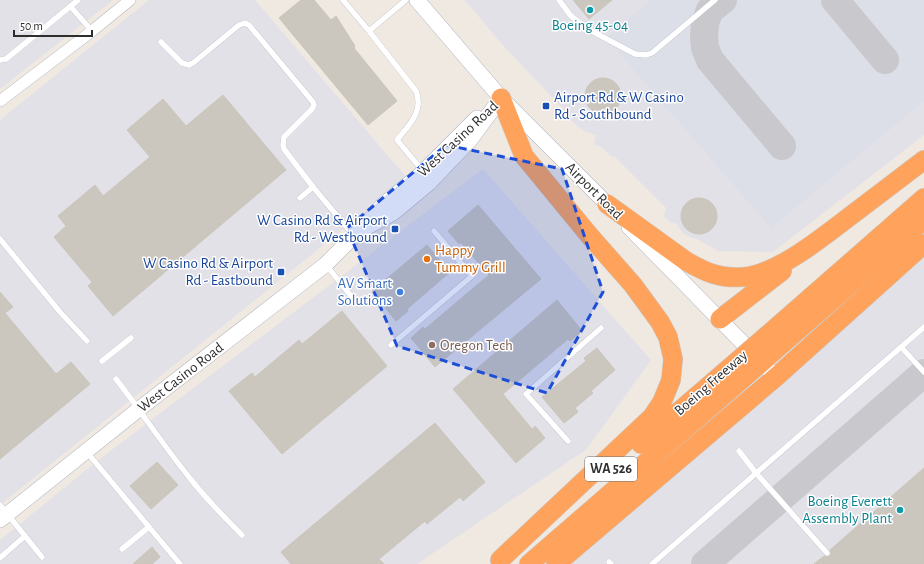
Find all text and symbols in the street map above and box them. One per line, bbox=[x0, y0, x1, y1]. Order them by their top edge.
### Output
marker: Boeing 45-04 bbox=[585, 5, 595, 15]
scale bar bbox=[14, 12, 92, 38]
place label: Boeing 45-04 bbox=[552, 18, 628, 33]
text: 50 m bbox=[20, 20, 43, 32]
place label: Airport Rd & W Casino Rd - Southbound bbox=[554, 90, 684, 122]
street label: West Casino Road bbox=[415, 98, 501, 180]
marker: Airport Rd & W Casino Rd - Southbound bbox=[541, 101, 551, 111]
street label: Airport Road bbox=[563, 160, 626, 223]
place label: W Casino Rd & Airport Rd - Westbound bbox=[257, 213, 387, 245]
marker: W Casino Rd & Airport Rd - Westbound bbox=[390, 224, 400, 234]
place label: Happy Tummy Grill bbox=[435, 243, 506, 275]
marker: Happy Tummy Grill bbox=[422, 254, 432, 264]
place label: W Casino Rd & Airport Rd - Eastbound bbox=[143, 256, 273, 288]
marker: W Casino Rd & Airport Rd - Eastbound bbox=[276, 267, 286, 277]
place label: AV Smart Solutions bbox=[337, 276, 392, 308]
marker: AV Smart Solutions bbox=[395, 287, 405, 297]
place label: Oregon Tech bbox=[440, 338, 513, 353]
street label: West Casino Road bbox=[135, 339, 226, 415]
marker: Oregon Tech bbox=[427, 340, 437, 350]
street label: Boeing Freeway bbox=[672, 347, 751, 419]
road number: WA 526 bbox=[585, 457, 637, 481]
place label: Boeing Everett Assembly Plant bbox=[802, 494, 892, 526]
marker: Boeing Everett Assembly Plant bbox=[895, 505, 905, 515]

